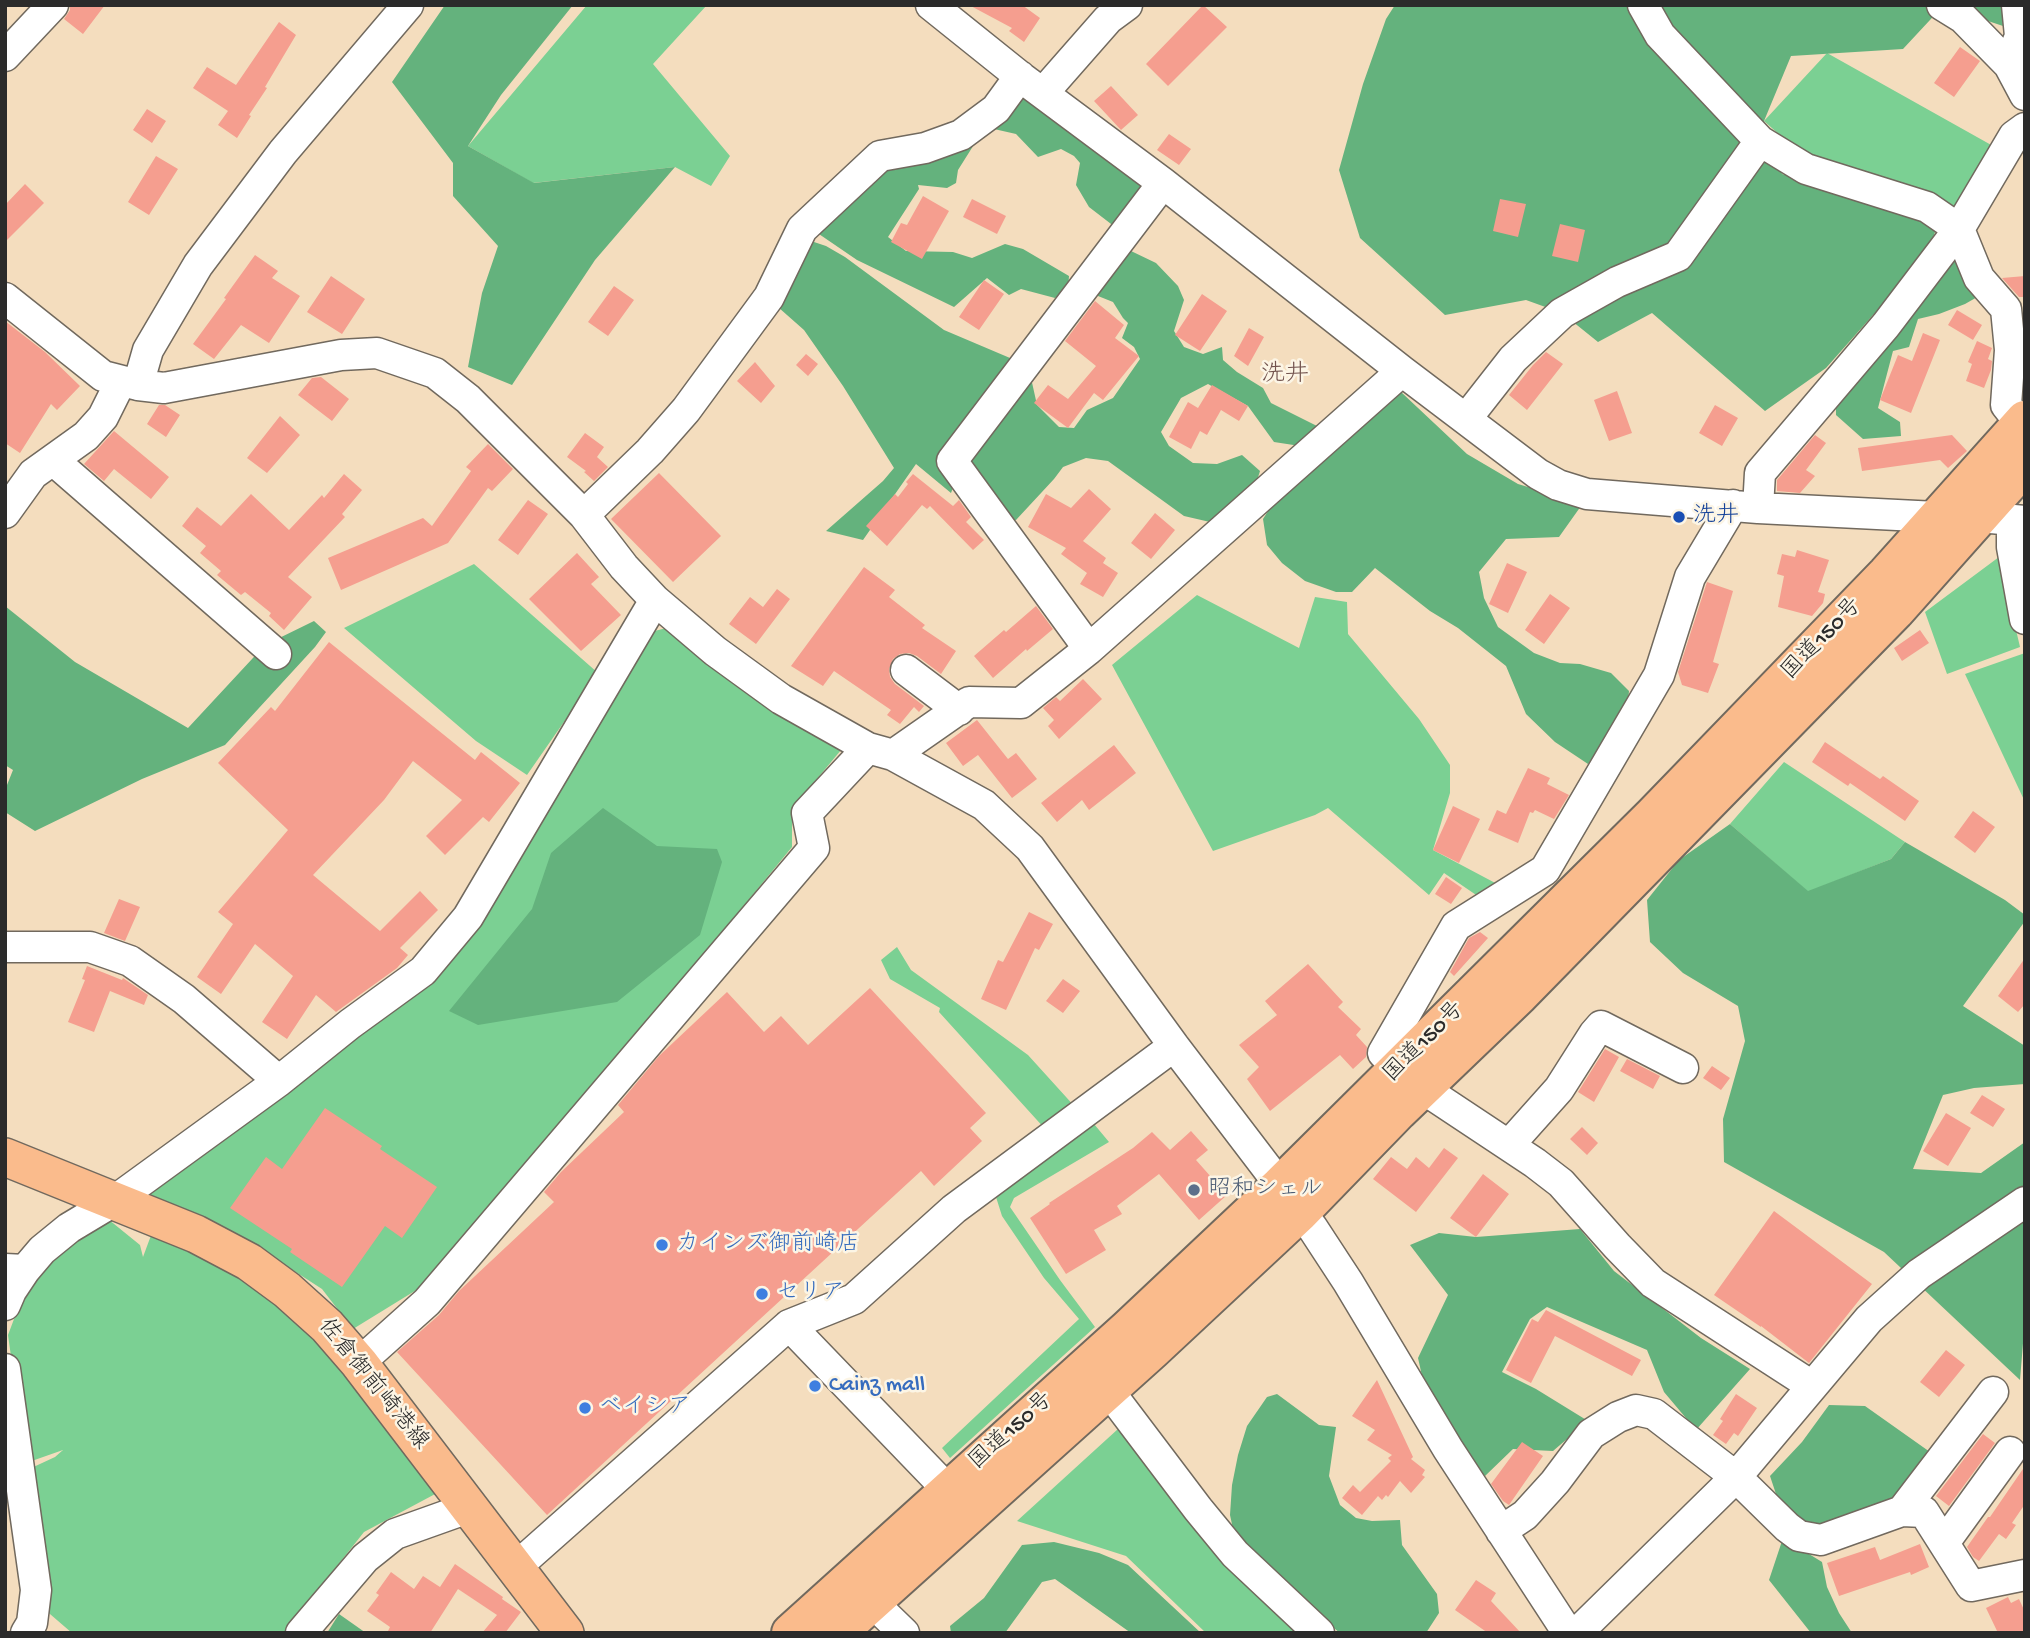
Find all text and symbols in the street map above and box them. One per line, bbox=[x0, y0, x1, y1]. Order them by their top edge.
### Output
district label: 洗井 bbox=[1261, 362, 1309, 390]
place label: 洗井 bbox=[1693, 503, 1739, 531]
marker: 洗井 bbox=[1671, 509, 1687, 525]
street label: 国道150号 bbox=[1777, 593, 1869, 687]
street label: 国道150号 bbox=[1379, 997, 1471, 1089]
place label: 昭和シェル bbox=[1208, 1176, 1323, 1204]
marker: 昭和シェル bbox=[1186, 1182, 1202, 1198]
place label: カインズ御前崎店 bbox=[676, 1231, 860, 1259]
marker: カインズ御前崎店 bbox=[654, 1237, 670, 1253]
place label: セリア bbox=[776, 1280, 845, 1308]
marker: セリア bbox=[754, 1286, 770, 1302]
street label: 佐倉御前崎港線 bbox=[311, 1314, 433, 1456]
place label: Cainz mall bbox=[829, 1372, 925, 1400]
marker: Cainz mall bbox=[807, 1378, 823, 1394]
street label: 国道150号 bbox=[964, 1387, 1060, 1477]
place label: ベイシア bbox=[599, 1394, 691, 1422]
marker: ベイシア bbox=[577, 1400, 593, 1416]

